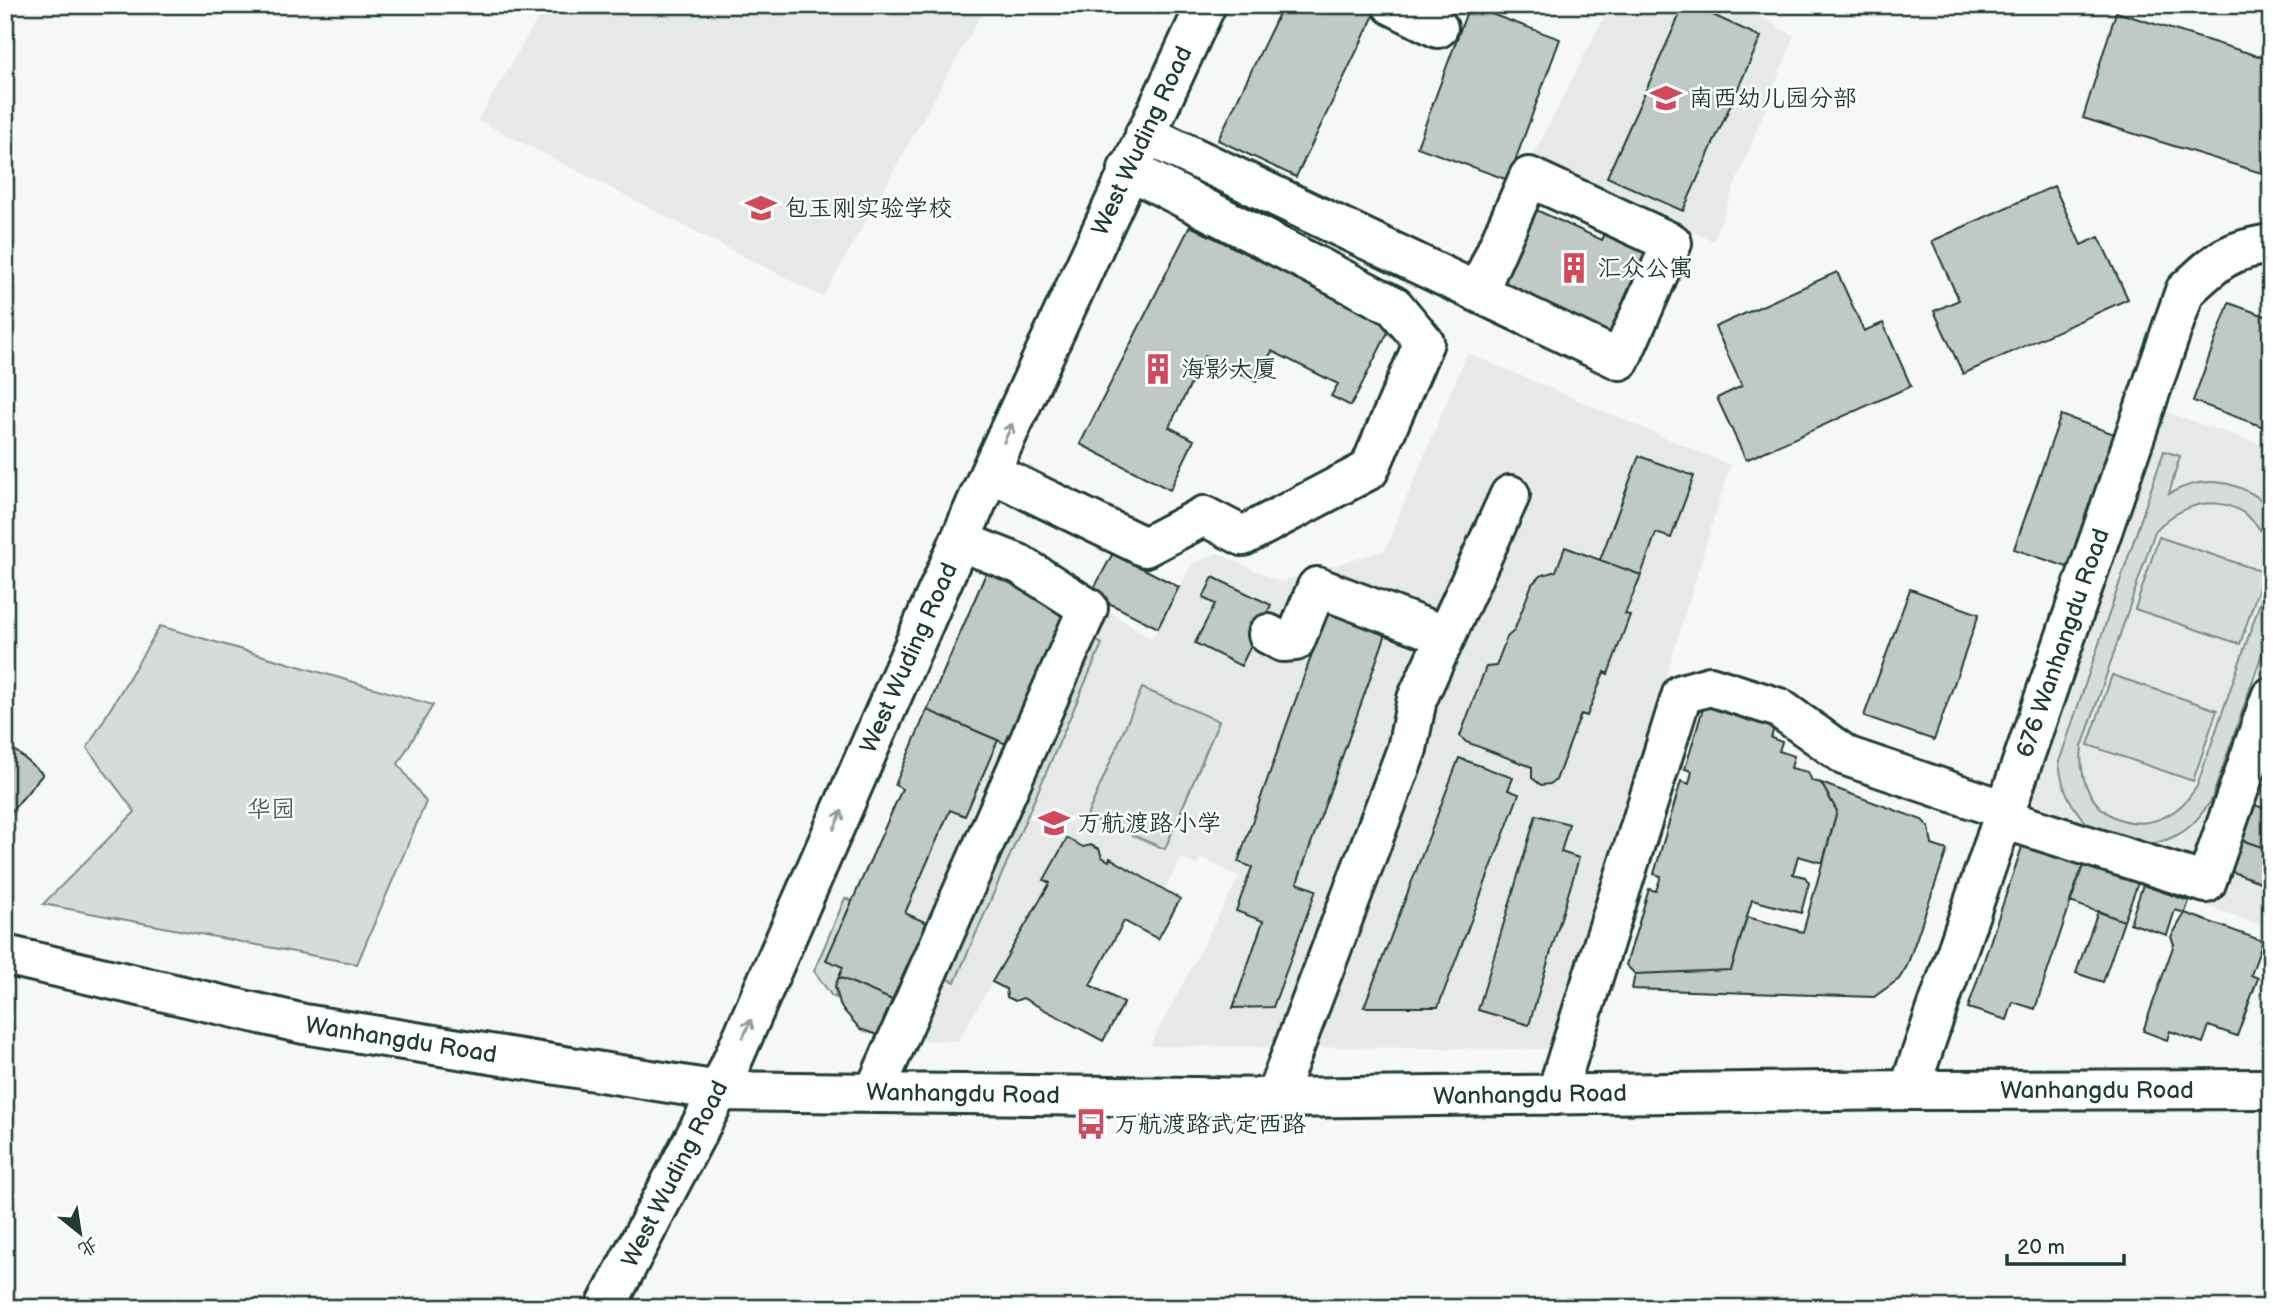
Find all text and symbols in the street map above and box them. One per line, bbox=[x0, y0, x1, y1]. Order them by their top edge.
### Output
street label: West Wuding Road bbox=[1085, 42, 1199, 240]
school or university icon: 南西幼儿园分部 bbox=[1649, 81, 1683, 115]
place label: 南西幼儿园分部 bbox=[1689, 84, 1857, 113]
school or university icon: 包玉刚实验学校 bbox=[744, 191, 778, 225]
place label: 包玉刚实验学校 bbox=[784, 194, 952, 223]
building icon: 汇众公寓 bbox=[1557, 251, 1591, 285]
place label: 汇众公寓 bbox=[1597, 254, 1693, 283]
building icon: 海影大厦 bbox=[1141, 352, 1175, 386]
place label: 海影大厦 bbox=[1181, 355, 1277, 384]
one-way arrow bbox=[1002, 423, 1015, 444]
street label: 676 Wanhangdu Road bbox=[2010, 525, 2116, 761]
street label: West Wuding Road bbox=[854, 558, 964, 758]
park label: 华园 bbox=[247, 795, 295, 824]
school or university icon: 万航渡路小学 bbox=[1037, 806, 1071, 840]
place label: 万航渡路小学 bbox=[1077, 809, 1221, 838]
one-way arrow bbox=[832, 810, 845, 832]
street label: Wanhangdu Road bbox=[303, 1011, 499, 1069]
one-way arrow bbox=[741, 1019, 754, 1040]
street label: West Wuding Road bbox=[615, 1076, 735, 1272]
street label: Wanhangdu Road bbox=[2000, 1076, 2194, 1105]
street label: Wanhangdu Road bbox=[866, 1078, 1060, 1110]
street label: Wanhangdu Road bbox=[1433, 1079, 1627, 1111]
bus stop icon: 万航渡路武定西路 bbox=[1074, 1107, 1108, 1141]
place label: 万航渡路武定西路 bbox=[1114, 1110, 1306, 1139]
north arrow bbox=[46, 1198, 116, 1268]
scale bar bbox=[2007, 1222, 2124, 1266]
text: 北 bbox=[74, 1232, 102, 1261]
text: 20 m bbox=[2017, 1235, 2065, 1260]

